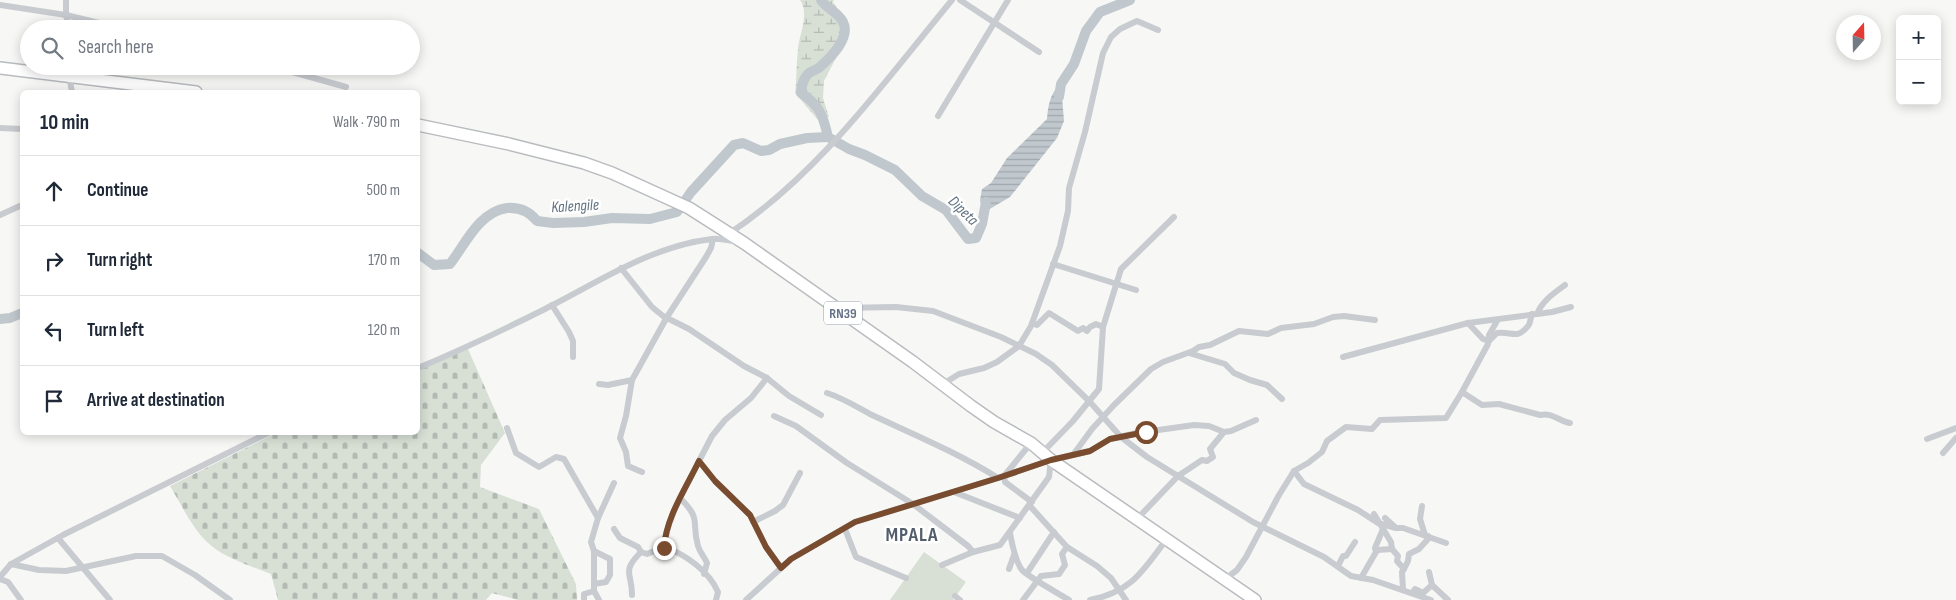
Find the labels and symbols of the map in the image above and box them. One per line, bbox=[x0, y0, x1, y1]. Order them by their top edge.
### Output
north arrow bbox=[1836, 15, 1881, 60]
water label: Dipeta bbox=[944, 192, 982, 230]
water label: Kalengile bbox=[551, 196, 599, 217]
road number: RN39 bbox=[824, 302, 862, 324]
route start bbox=[1135, 421, 1158, 444]
district label: MPALA bbox=[885, 523, 939, 547]
route end bbox=[653, 537, 676, 560]

